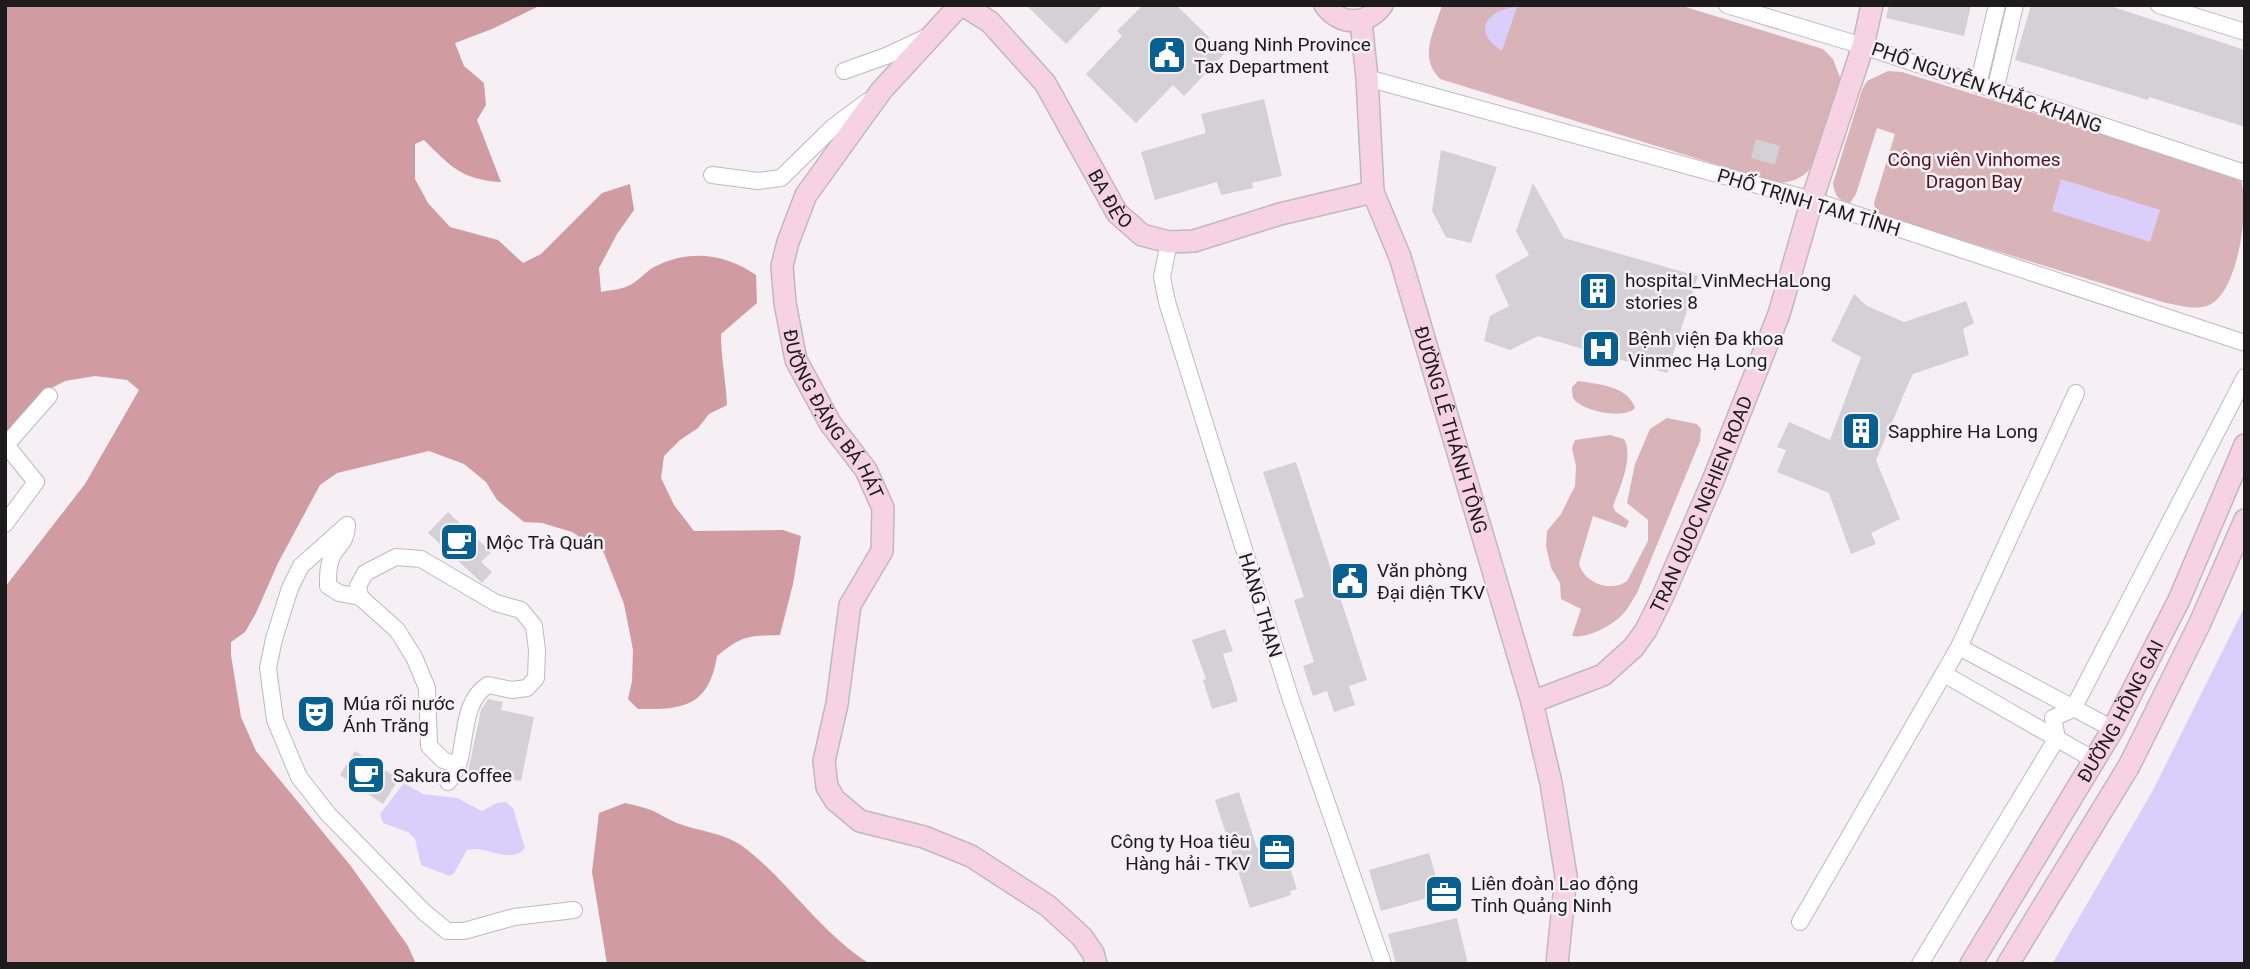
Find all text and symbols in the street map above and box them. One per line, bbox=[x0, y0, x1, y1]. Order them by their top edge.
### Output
place label: Quang Ninh Province Tax Department bbox=[1194, 33, 1371, 78]
public building icon: Quang Ninh Province Tax Department bbox=[1146, 34, 1188, 76]
street label: PHỐ NGUYỄN KHẮC KHANG bbox=[1869, 36, 2105, 138]
park label: Công viên Vinhomes Dragon Bay bbox=[1887, 148, 2061, 193]
street label: PHỐ TRỊNH TAM TỈNH bbox=[1715, 163, 1903, 241]
street label: BA ĐÈO bbox=[1083, 165, 1137, 233]
place label: hospital_VinMecHaLong stories 8 bbox=[1625, 269, 1831, 314]
building icon: hospital_VinMecHaLong stories 8 bbox=[1577, 270, 1619, 312]
street label: ĐƯỜNG LÊ THÁNH TÔNG bbox=[1409, 323, 1492, 536]
street label: ĐƯỜNG ĐẶNG BÁ HÁT bbox=[778, 327, 888, 502]
place label: Bệnh viện Đa khoa Vinmec Hạ Long bbox=[1628, 327, 1784, 372]
hospital icon: Bệnh viện Đa khoa Vinmec Hạ Long bbox=[1580, 328, 1622, 370]
street label: TRAN QUOC NGHIEN ROAD bbox=[1645, 393, 1757, 617]
building icon: Sapphire Ha Long bbox=[1840, 410, 1882, 452]
place label: Sapphire Ha Long bbox=[1888, 420, 2038, 443]
cafe icon: Mộc Trà Quán bbox=[438, 521, 480, 563]
place label: Mộc Trà Quán bbox=[486, 531, 604, 554]
street label: HÀNG THAN bbox=[1234, 550, 1287, 660]
place label: Văn phòng Đại diện TKV bbox=[1377, 559, 1485, 604]
public building icon: Văn phòng Đại diện TKV bbox=[1329, 560, 1371, 602]
street label: ĐƯỜNG HỒNG GAI bbox=[2073, 636, 2169, 786]
place label: Múa rối nước Ánh Trăng bbox=[343, 692, 455, 737]
theatre icon: Múa rối nước Ánh Trăng bbox=[295, 693, 337, 735]
cafe icon: Sakura Coffee bbox=[345, 754, 387, 796]
place label: Sakura Coffee bbox=[393, 764, 512, 787]
place label: Công ty Hoa tiêu Hàng hải - TKV bbox=[1110, 830, 1250, 875]
office icon: Công ty Hoa tiêu Hàng hải - TKV bbox=[1256, 831, 1298, 873]
place label: Liên đoàn Lao động Tỉnh Quảng Ninh bbox=[1471, 872, 1638, 917]
office icon: Liên đoàn Lao động Tỉnh Quảng Ninh bbox=[1423, 873, 1465, 915]

